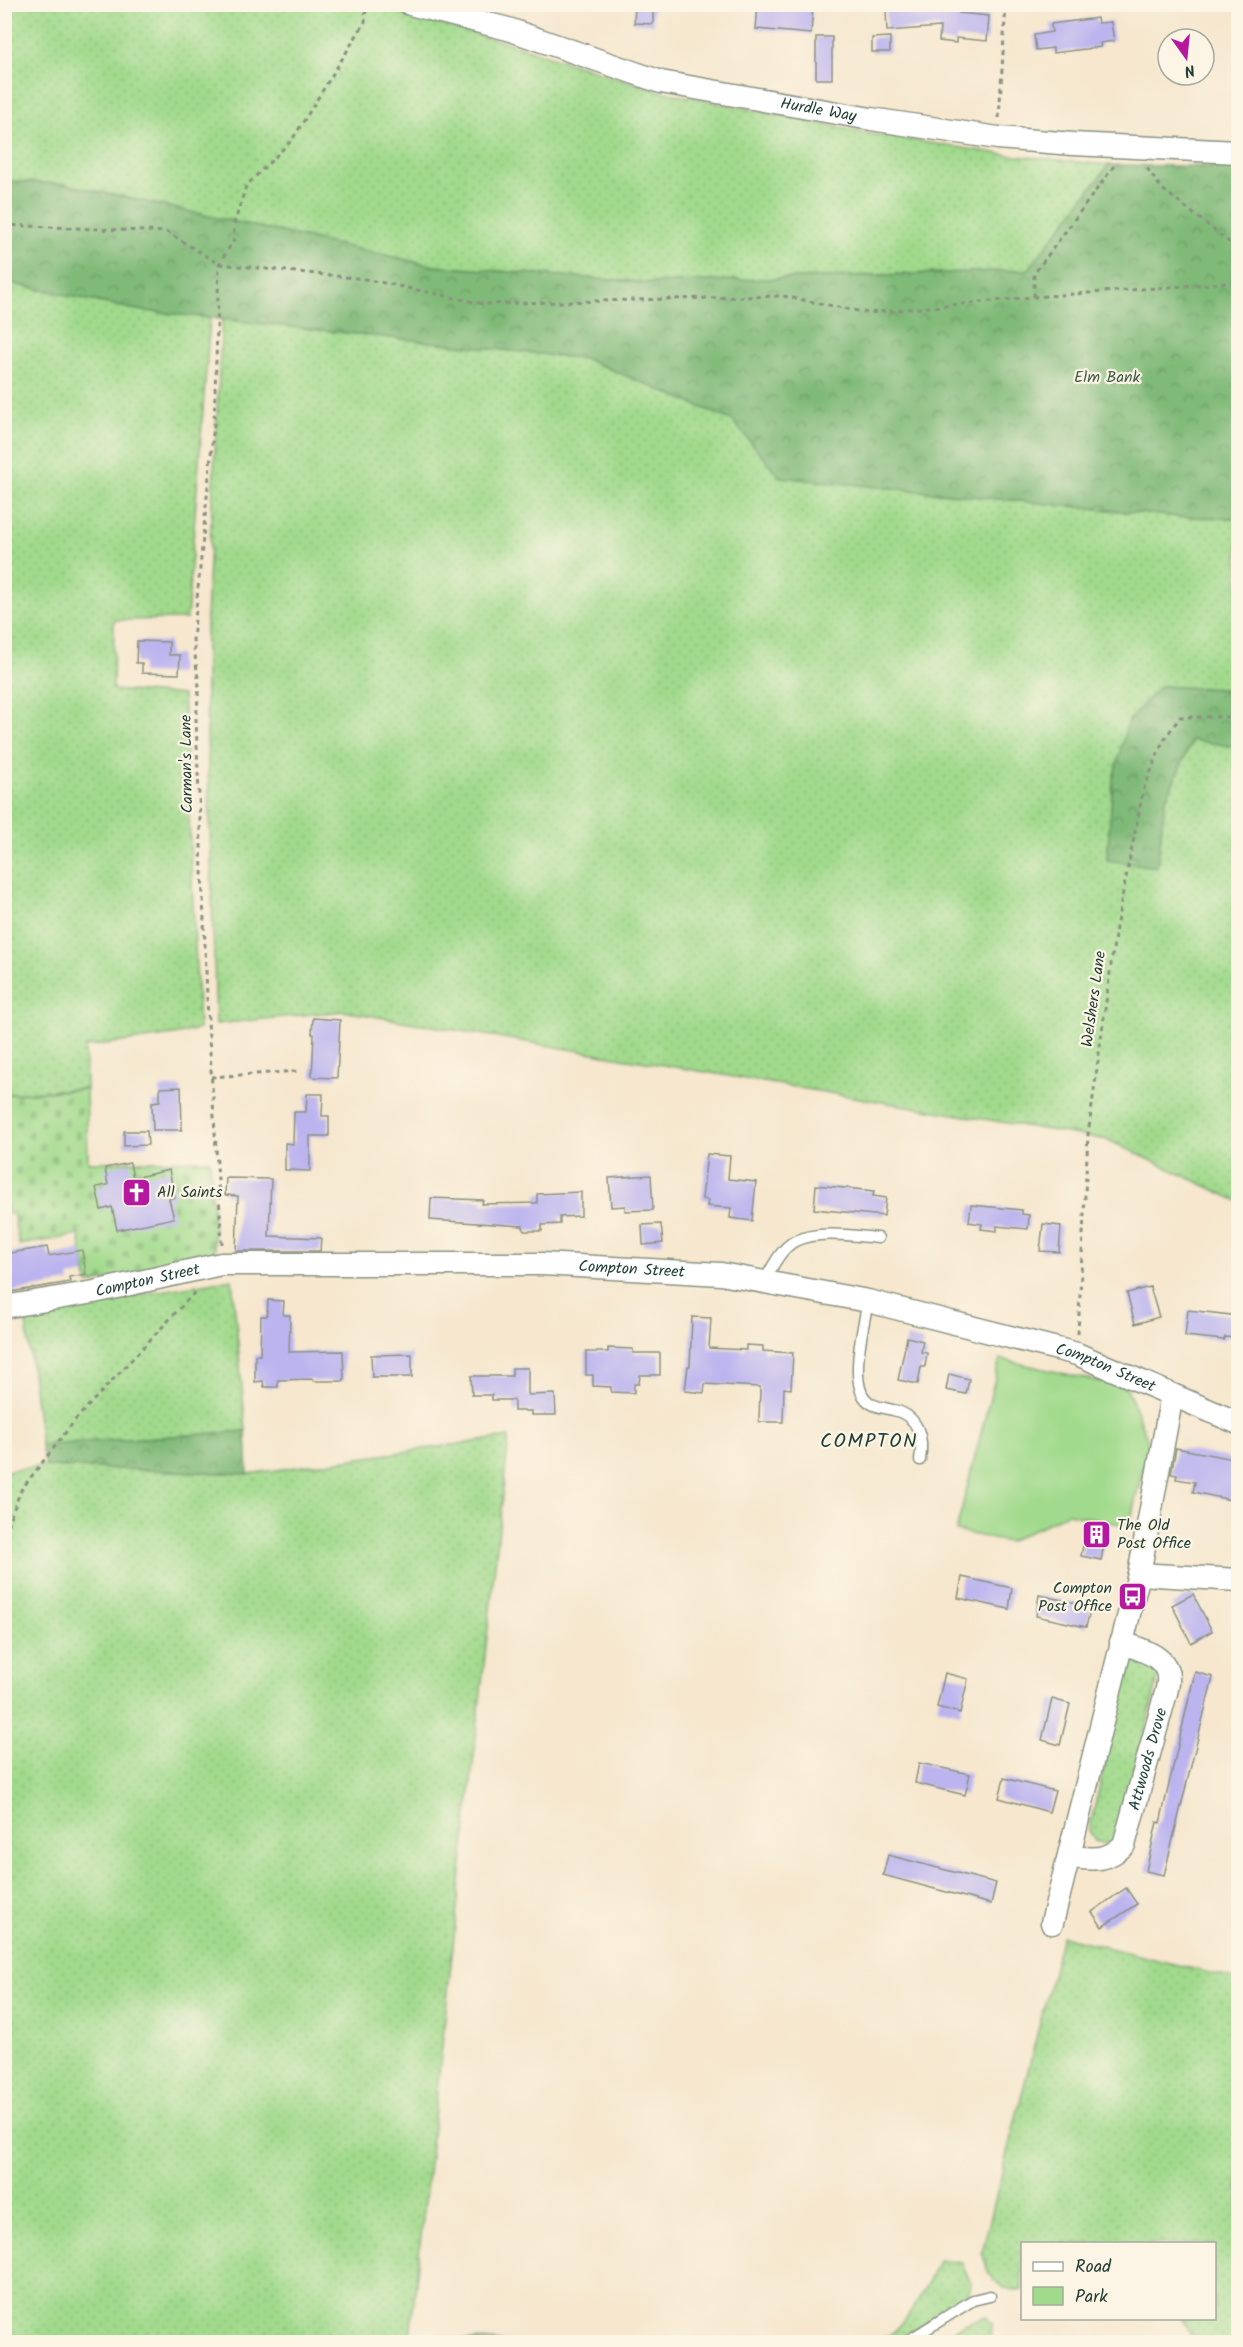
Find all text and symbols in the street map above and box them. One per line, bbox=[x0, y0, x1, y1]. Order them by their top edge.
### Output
north arrow bbox=[1156, 27, 1216, 87]
text: N bbox=[1181, 57, 1198, 83]
street label: Hurdle Way bbox=[779, 91, 859, 129]
park label: Elm Bank bbox=[1074, 365, 1141, 390]
street label: Carman's Lane bbox=[174, 714, 200, 814]
street label: Welshers Lane bbox=[1075, 949, 1113, 1049]
church icon: All Saints bbox=[120, 1176, 152, 1208]
place label: All Saints bbox=[157, 1180, 223, 1205]
street label: Compton Street bbox=[578, 1254, 686, 1284]
street label: Compton Street bbox=[93, 1256, 203, 1304]
street label: Compton Street bbox=[1053, 1337, 1160, 1399]
district label: COMPTON bbox=[820, 1426, 918, 1458]
place label: The Old Post Office bbox=[1117, 1513, 1191, 1556]
building icon: The Old Post Office bbox=[1080, 1518, 1112, 1550]
place label: Compton Post Office bbox=[1038, 1576, 1112, 1619]
bus stop icon: Compton Post Office bbox=[1117, 1581, 1149, 1613]
street label: Attwoods Drove bbox=[1122, 1705, 1174, 1813]
legend bbox=[1021, 2242, 1216, 2320]
text: Road bbox=[1075, 2253, 1112, 2282]
text: Park bbox=[1075, 2283, 1108, 2312]

